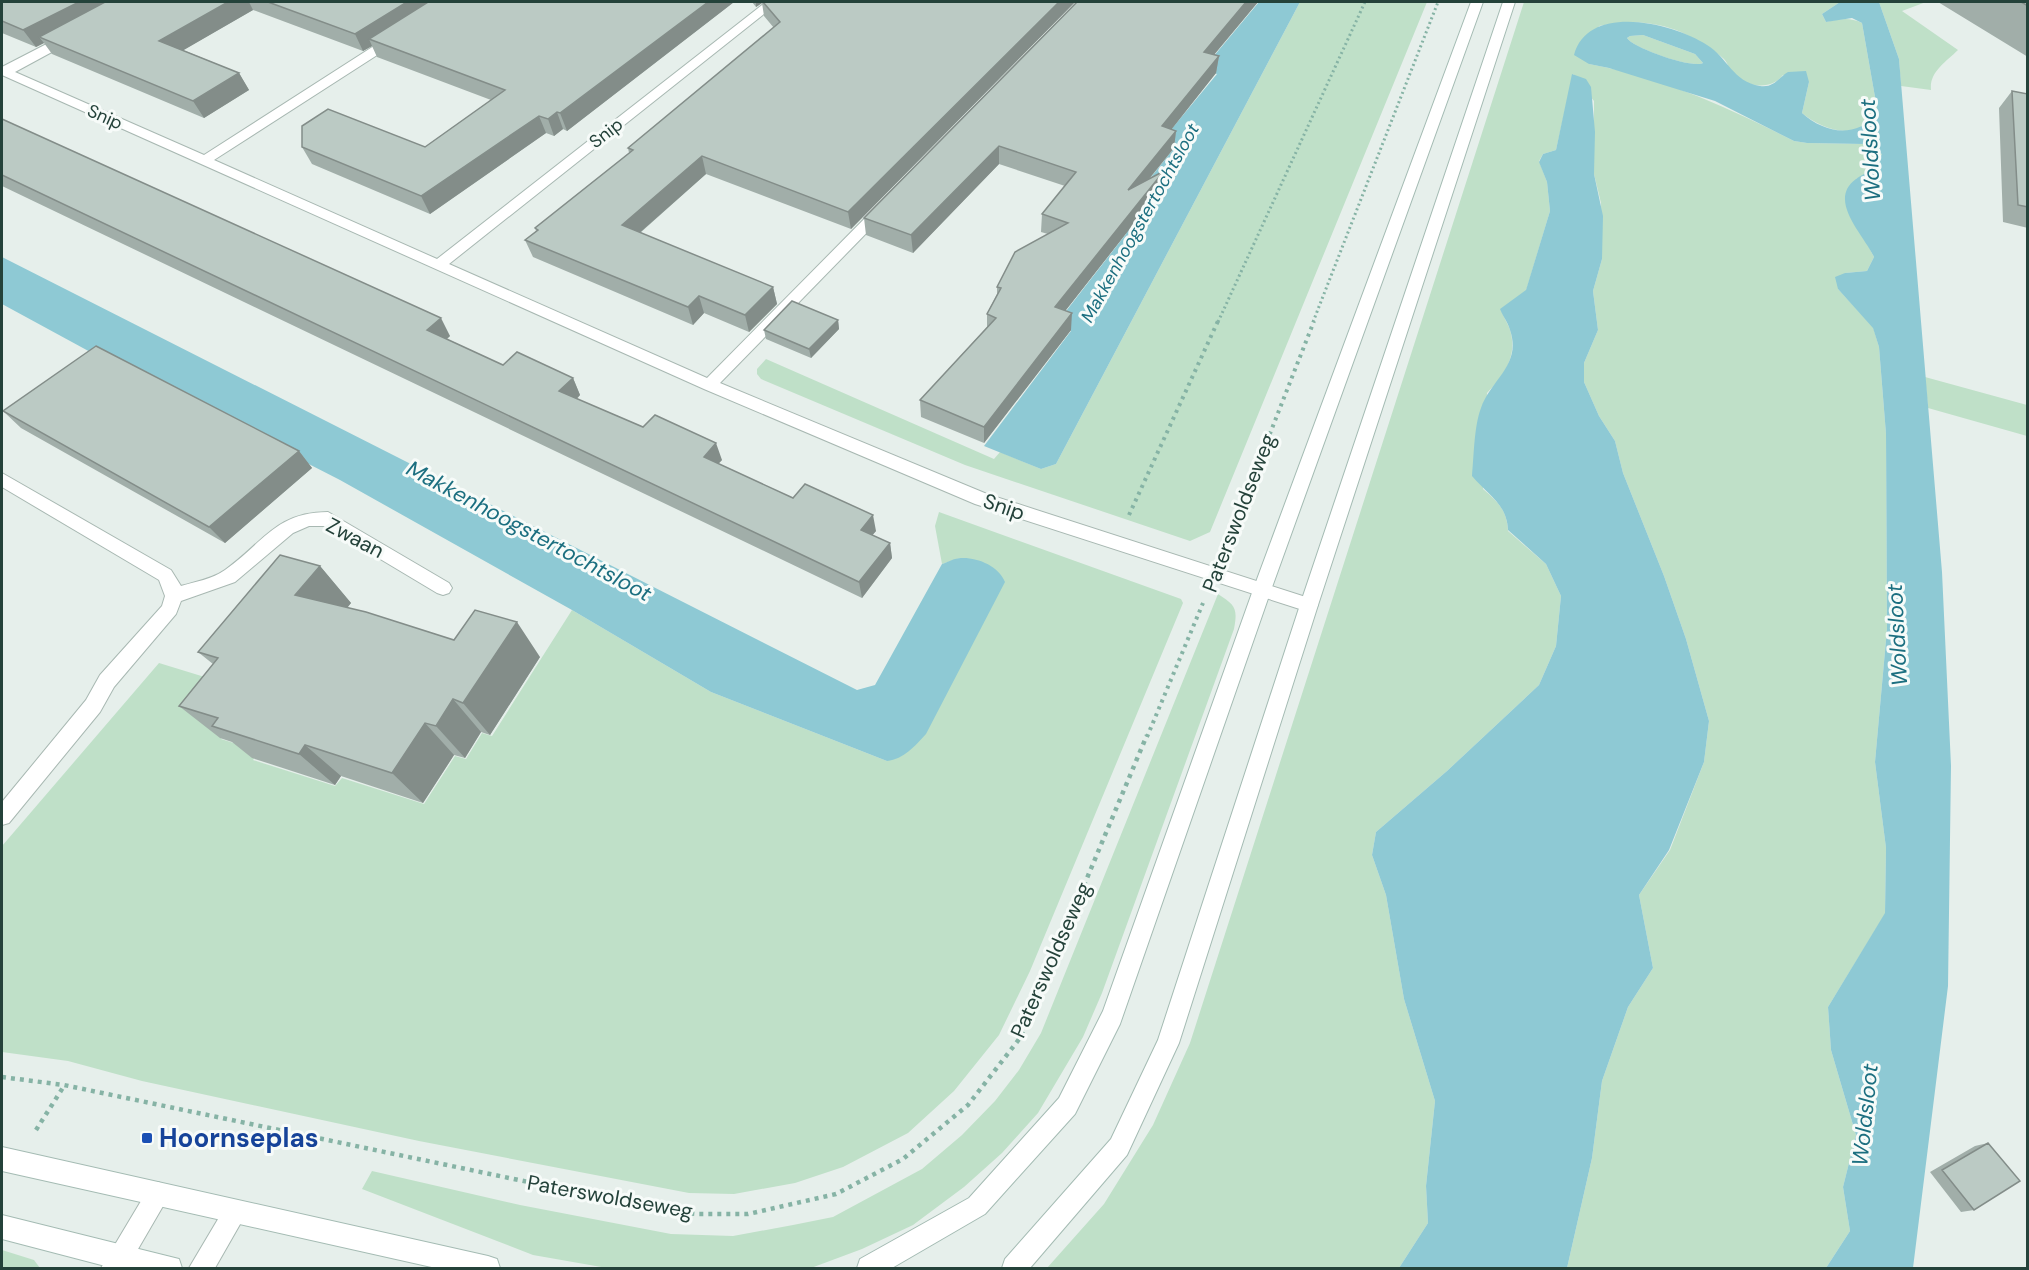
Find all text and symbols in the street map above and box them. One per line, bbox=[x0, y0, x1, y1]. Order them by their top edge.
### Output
water label: Woldsloot bbox=[1853, 98, 1887, 202]
street label: Snip bbox=[84, 99, 126, 135]
street label: Snip bbox=[584, 112, 628, 154]
water label: Makkenhoogstertochtsloot bbox=[1075, 118, 1205, 327]
street label: Paterswoldseweg bbox=[1196, 429, 1282, 596]
water label: Makkenhoogstertochtsloot bbox=[401, 454, 657, 608]
street label: Snip bbox=[979, 487, 1029, 527]
street label: Zwaan bbox=[321, 511, 389, 565]
water label: Woldsloot bbox=[1880, 583, 1914, 687]
street label: Paterswoldseweg bbox=[1004, 877, 1098, 1042]
water label: Woldsloot bbox=[1845, 1062, 1885, 1167]
place label: Hoornseplas bbox=[159, 1121, 318, 1155]
marker: Hoornseplas bbox=[140, 1131, 154, 1145]
street label: Paterswoldseweg bbox=[525, 1169, 695, 1225]

